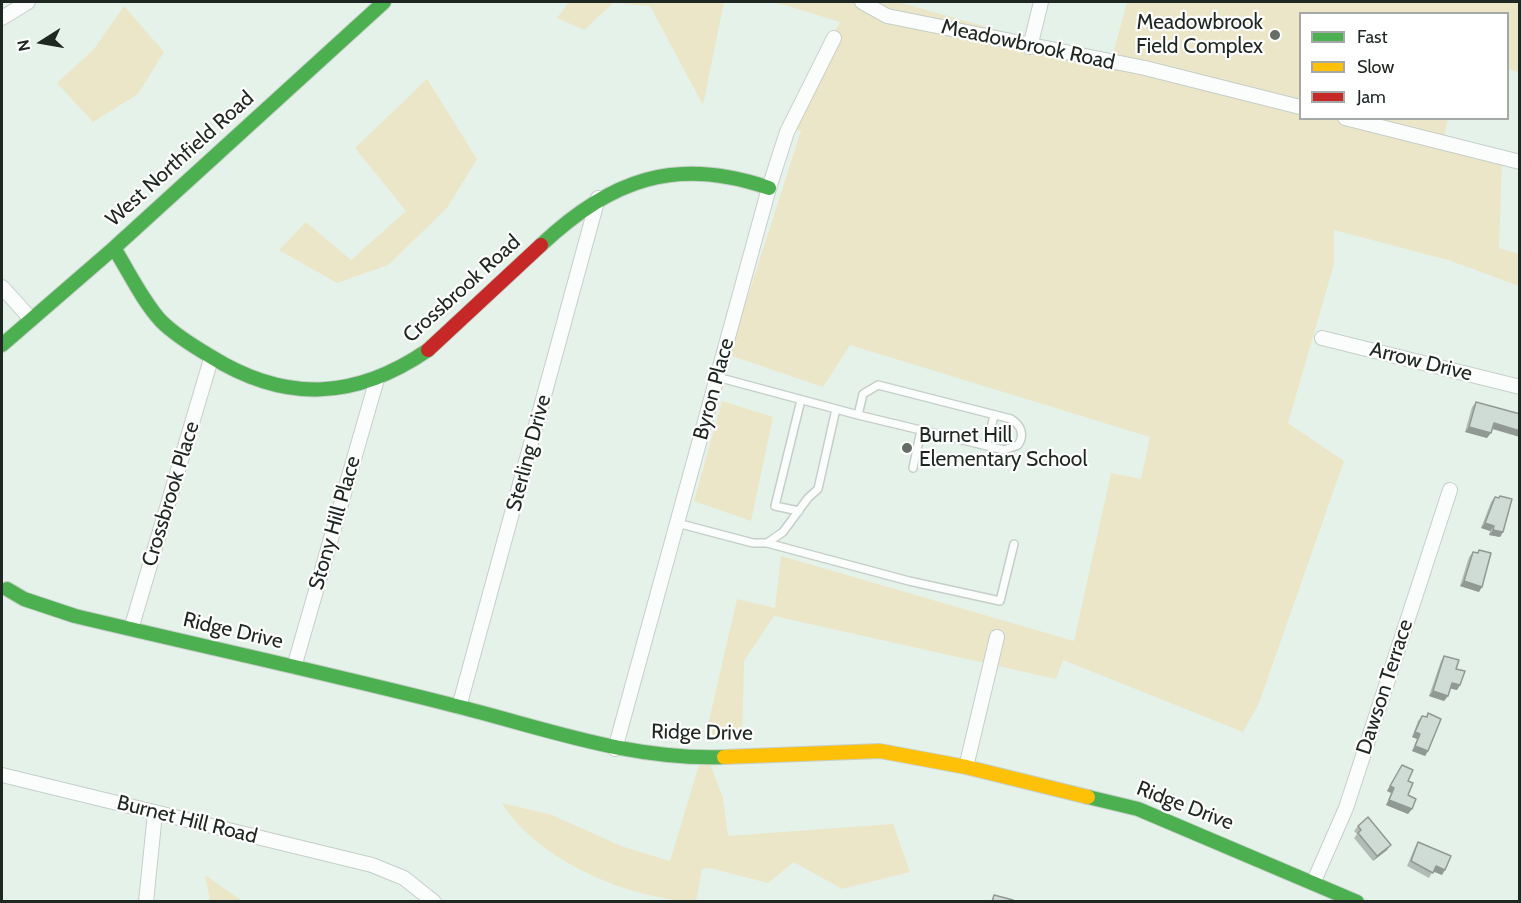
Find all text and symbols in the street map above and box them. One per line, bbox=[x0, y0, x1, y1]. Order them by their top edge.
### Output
place label: Meadowbrook Field Complex bbox=[1136, 10, 1263, 60]
north arrow bbox=[12, 12, 72, 72]
legend bbox=[1299, 12, 1509, 120]
street label: Meadowbrook Road bbox=[939, 14, 1117, 76]
text: Fast bbox=[1357, 26, 1388, 48]
marker: Meadowbrook Field Complex bbox=[1268, 28, 1282, 42]
text: N bbox=[13, 38, 34, 53]
text: Slow bbox=[1357, 56, 1394, 78]
street label: West Northfield Road bbox=[101, 86, 259, 232]
text: Jam bbox=[1357, 86, 1386, 108]
street label: Crossbrook Road bbox=[398, 230, 526, 348]
street label: Byron Place bbox=[688, 335, 740, 443]
street label: Arrow Drive bbox=[1367, 337, 1475, 387]
street label: Sterling Drive bbox=[501, 392, 557, 514]
street label: Crossbrook Place bbox=[137, 418, 205, 570]
place label: Burnet Hill Elementary School bbox=[919, 423, 1087, 473]
marker: Burnet Hill Elementary School bbox=[900, 441, 914, 455]
street label: Stony Hill Place bbox=[304, 453, 366, 593]
street label: Ridge Drive bbox=[181, 607, 285, 655]
street label: Dawson Terrace bbox=[1351, 616, 1419, 758]
street label: Ridge Drive bbox=[651, 720, 753, 746]
street label: Ridge Drive bbox=[1133, 776, 1237, 836]
street label: Burnet Hill Road bbox=[114, 790, 260, 850]

